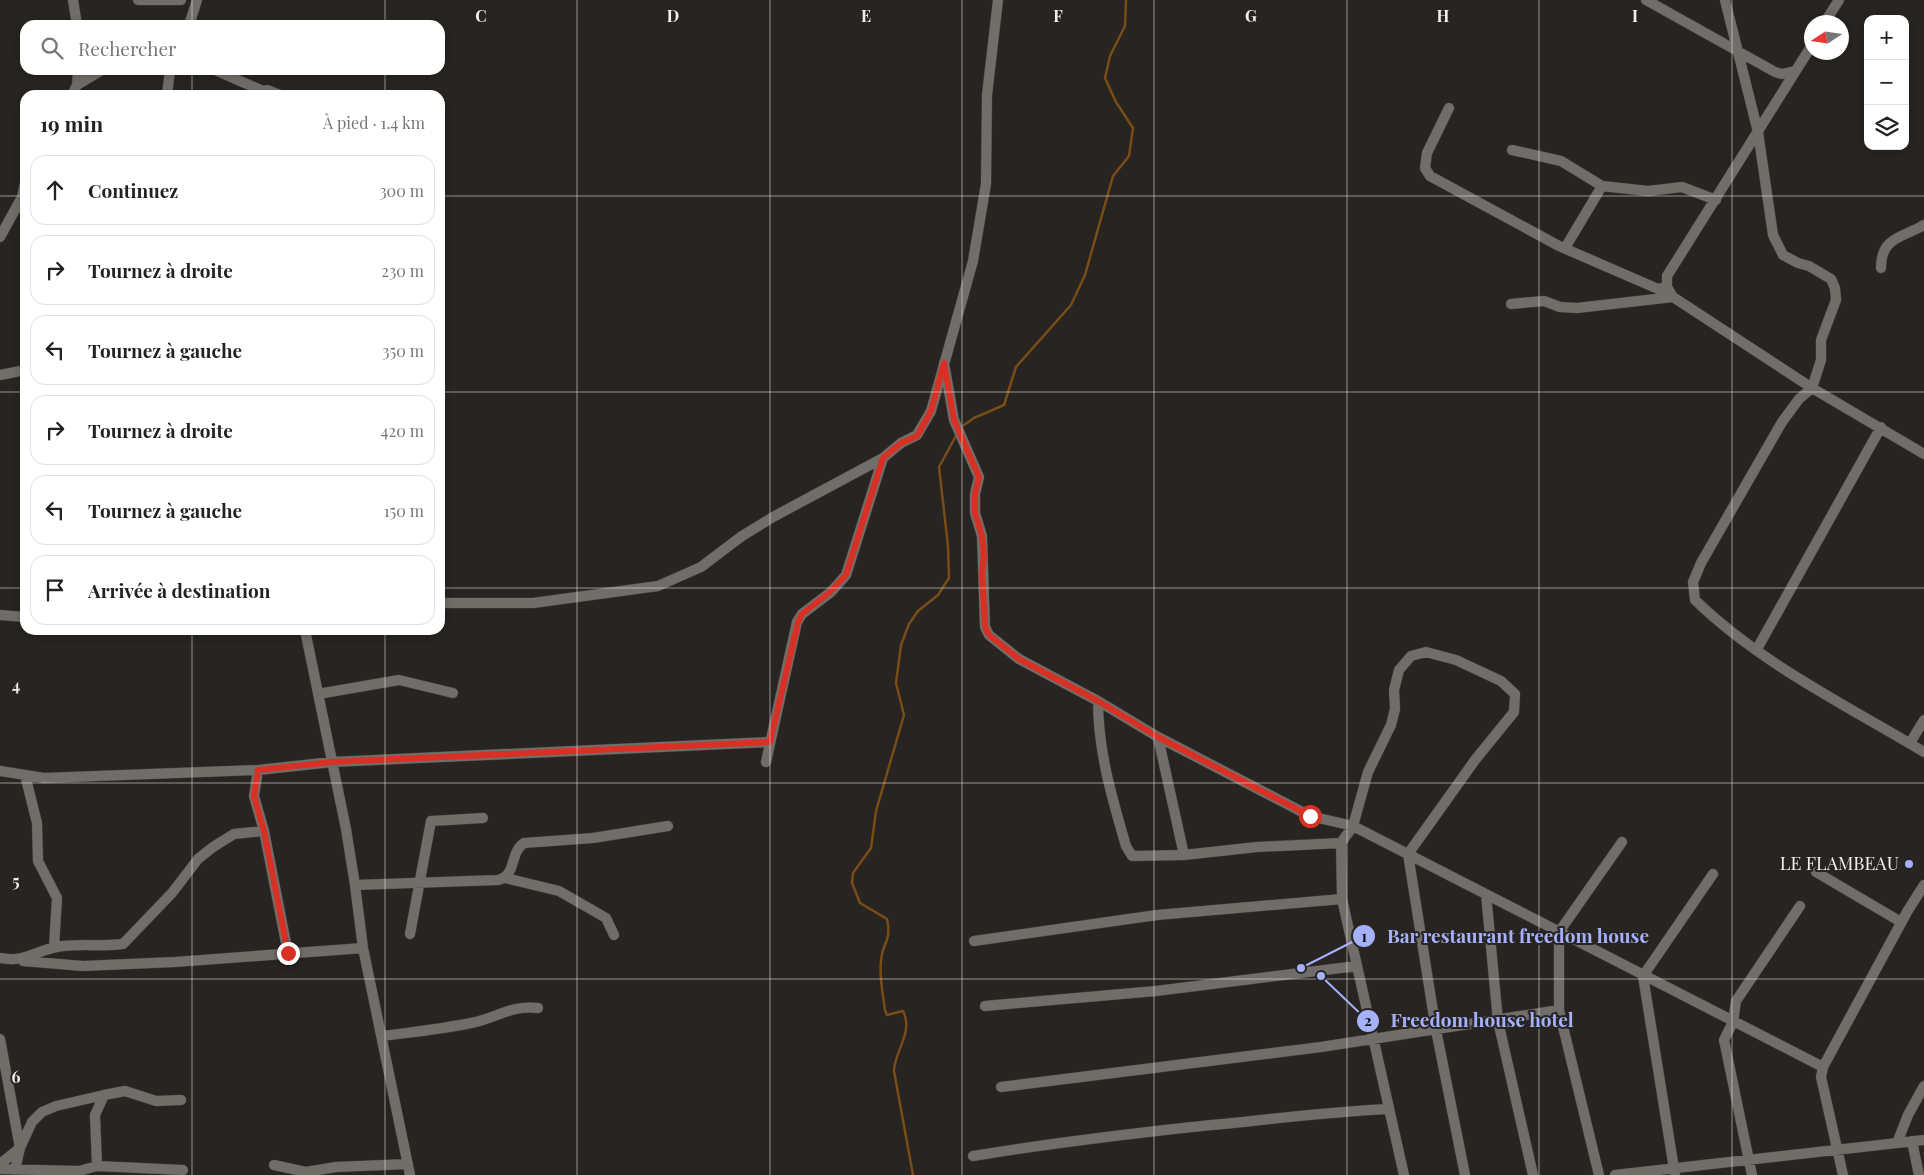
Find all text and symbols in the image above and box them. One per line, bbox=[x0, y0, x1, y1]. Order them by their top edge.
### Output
text: C bbox=[475, 5, 487, 26]
text: D bbox=[667, 5, 679, 26]
text: E bbox=[861, 5, 871, 26]
text: F bbox=[1053, 5, 1063, 26]
text: G bbox=[1245, 5, 1257, 26]
text: H bbox=[1437, 5, 1450, 26]
text: I bbox=[1632, 5, 1638, 26]
north arrow bbox=[1804, 15, 1849, 60]
map controls bbox=[1864, 15, 1909, 150]
button: + bbox=[1864, 15, 1909, 60]
search box bbox=[20, 20, 445, 75]
icon: search bbox=[38, 34, 66, 62]
text: Rechercher bbox=[78, 35, 177, 61]
button: − bbox=[1864, 60, 1909, 105]
button: layers bbox=[1864, 105, 1909, 150]
text: 19 min bbox=[40, 109, 103, 137]
text: À pied · 1.4 km bbox=[323, 112, 425, 133]
icon: ahead bbox=[41, 176, 69, 204]
text: Continuez bbox=[88, 177, 178, 203]
text: 300 m bbox=[379, 180, 424, 201]
icon: right bbox=[41, 256, 69, 284]
text: Tournez à droite bbox=[88, 257, 233, 283]
text: 230 m bbox=[381, 260, 424, 281]
icon: left bbox=[41, 336, 69, 364]
text: Tournez à gauche bbox=[88, 337, 242, 363]
text: 350 m bbox=[382, 340, 424, 361]
icon: right bbox=[41, 416, 69, 444]
text: Tournez à droite bbox=[88, 417, 233, 443]
text: 420 m bbox=[381, 420, 424, 441]
icon: left bbox=[41, 496, 69, 524]
text: Tournez à gauche bbox=[88, 497, 242, 523]
text: 150 m bbox=[384, 500, 424, 521]
icon: arrive bbox=[41, 576, 69, 604]
text: Arrivée à destination bbox=[88, 577, 270, 603]
text: 4 bbox=[12, 674, 20, 695]
route start bbox=[1299, 805, 1322, 828]
place label: LE FLAMBEAU bbox=[1780, 851, 1899, 875]
marker: LE FLAMBEAU bbox=[1903, 858, 1915, 870]
text: 5 bbox=[12, 870, 20, 891]
callout: Bar restaurant freedom house bbox=[1352, 919, 1659, 953]
text: Bar restaurant freedom house bbox=[1387, 922, 1649, 948]
text: 1 bbox=[1361, 926, 1367, 946]
route end bbox=[277, 942, 300, 965]
callout: Freedom house hotel bbox=[1355, 1004, 1584, 1038]
text: Freedom house hotel bbox=[1390, 1006, 1574, 1032]
text: 2 bbox=[1364, 1010, 1372, 1030]
text: 6 bbox=[12, 1066, 21, 1087]

